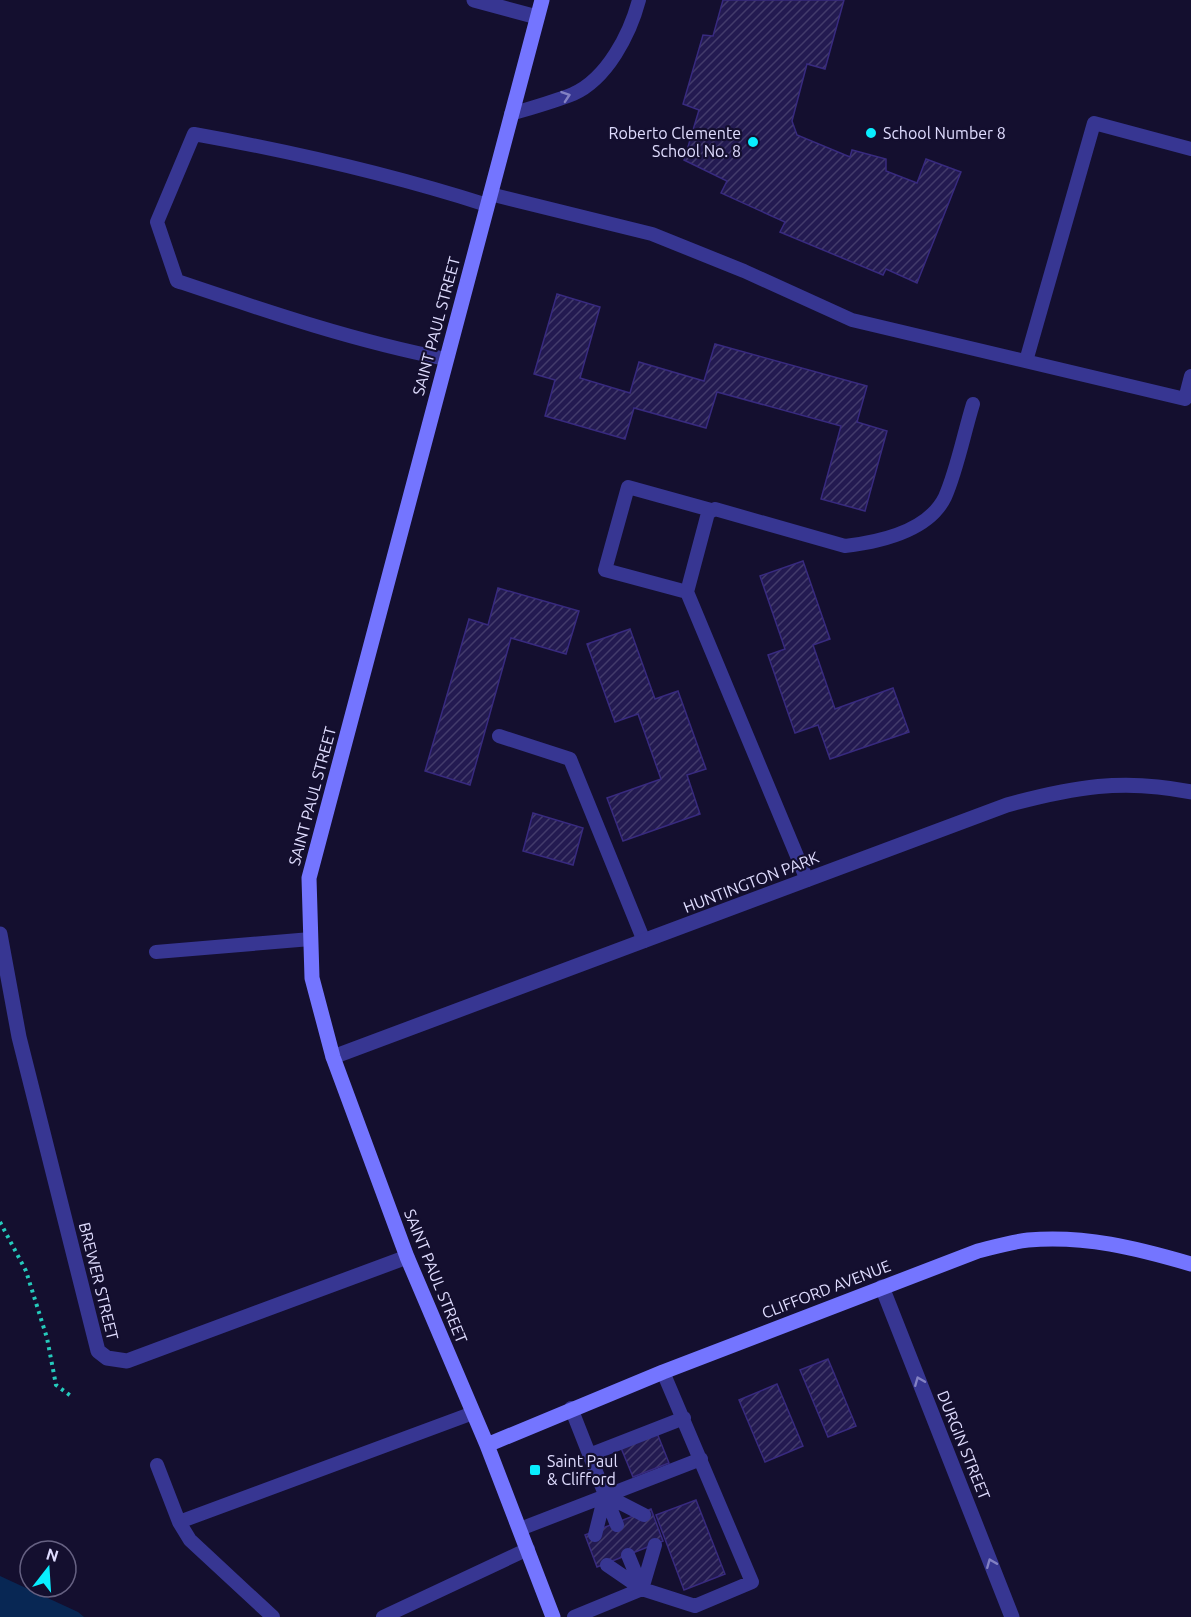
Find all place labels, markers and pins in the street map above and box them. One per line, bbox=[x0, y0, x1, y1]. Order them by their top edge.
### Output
place label: Roberto Clemente School No. 8 bbox=[608, 124, 741, 160]
place label: School Number 8 bbox=[883, 124, 1006, 142]
marker: School Number 8 bbox=[864, 126, 878, 140]
marker: Roberto Clemente School No. 8 bbox=[746, 135, 760, 149]
place label: Saint Paul & Clifford bbox=[547, 1452, 618, 1488]
marker: Saint Paul & Clifford bbox=[528, 1463, 542, 1477]

